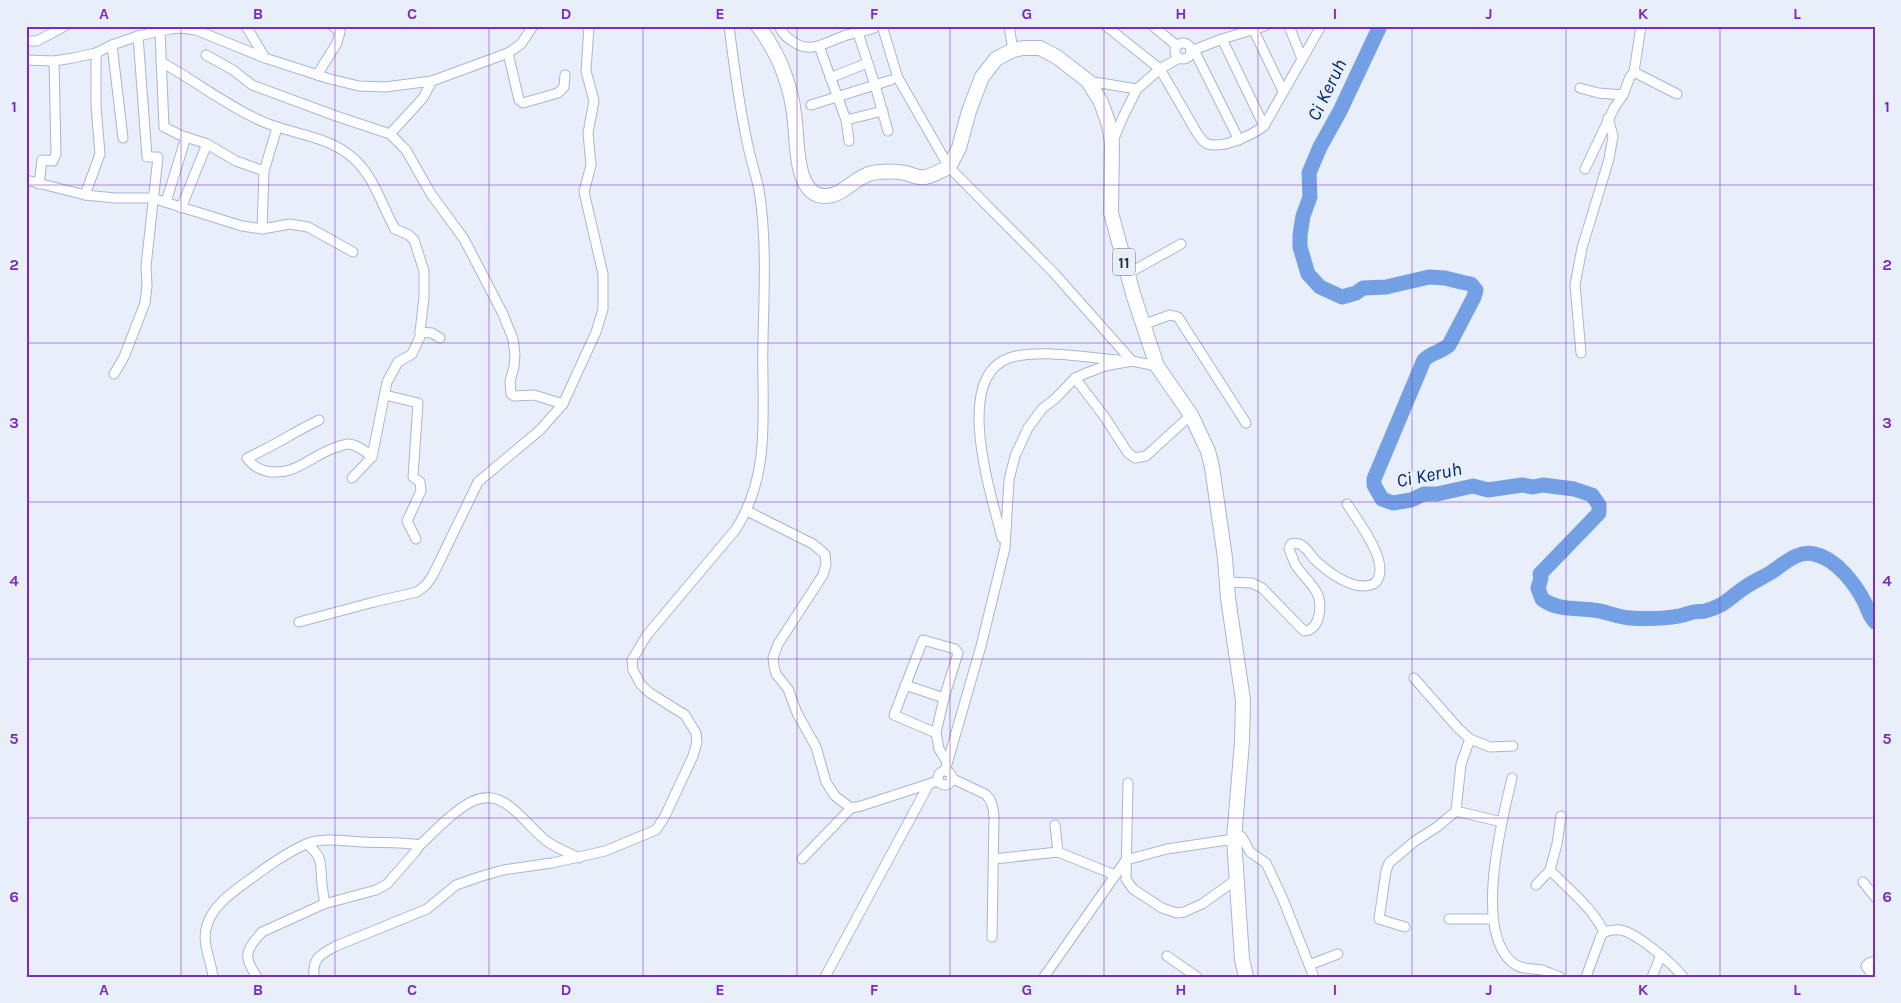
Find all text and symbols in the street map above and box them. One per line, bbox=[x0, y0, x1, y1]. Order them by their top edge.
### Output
text: A bbox=[99, 4, 109, 23]
text: B bbox=[253, 4, 263, 23]
text: C bbox=[407, 4, 417, 23]
text: D bbox=[561, 4, 572, 23]
text: E bbox=[715, 4, 725, 23]
text: F bbox=[870, 4, 879, 23]
text: G bbox=[1022, 4, 1032, 23]
text: H bbox=[1175, 4, 1187, 23]
text: I bbox=[1333, 4, 1337, 23]
text: J bbox=[1485, 4, 1493, 23]
text: K bbox=[1638, 4, 1649, 23]
text: L bbox=[1793, 4, 1801, 23]
water label: Ci Keruh bbox=[1303, 55, 1351, 125]
text: 1 bbox=[11, 97, 17, 116]
text: 1 bbox=[1884, 97, 1890, 116]
road number: 11 bbox=[1113, 248, 1135, 276]
text: 2 bbox=[9, 255, 19, 274]
text: 2 bbox=[1882, 255, 1892, 274]
text: 3 bbox=[9, 413, 19, 432]
text: 3 bbox=[1882, 413, 1892, 432]
water label: Ci Keruh bbox=[1394, 458, 1464, 492]
text: 4 bbox=[9, 571, 19, 590]
text: 4 bbox=[1882, 571, 1892, 590]
text: 5 bbox=[9, 729, 19, 748]
text: 5 bbox=[1882, 729, 1892, 748]
text: 6 bbox=[9, 887, 19, 906]
text: 6 bbox=[1882, 887, 1892, 906]
text: A bbox=[99, 980, 109, 999]
text: B bbox=[253, 980, 263, 999]
text: C bbox=[407, 980, 417, 999]
text: D bbox=[561, 980, 572, 999]
text: E bbox=[715, 980, 725, 999]
text: F bbox=[870, 980, 879, 999]
text: G bbox=[1022, 980, 1032, 999]
text: H bbox=[1175, 980, 1187, 999]
text: I bbox=[1333, 980, 1337, 999]
text: J bbox=[1485, 980, 1493, 999]
text: K bbox=[1638, 980, 1649, 999]
text: L bbox=[1793, 980, 1801, 999]

